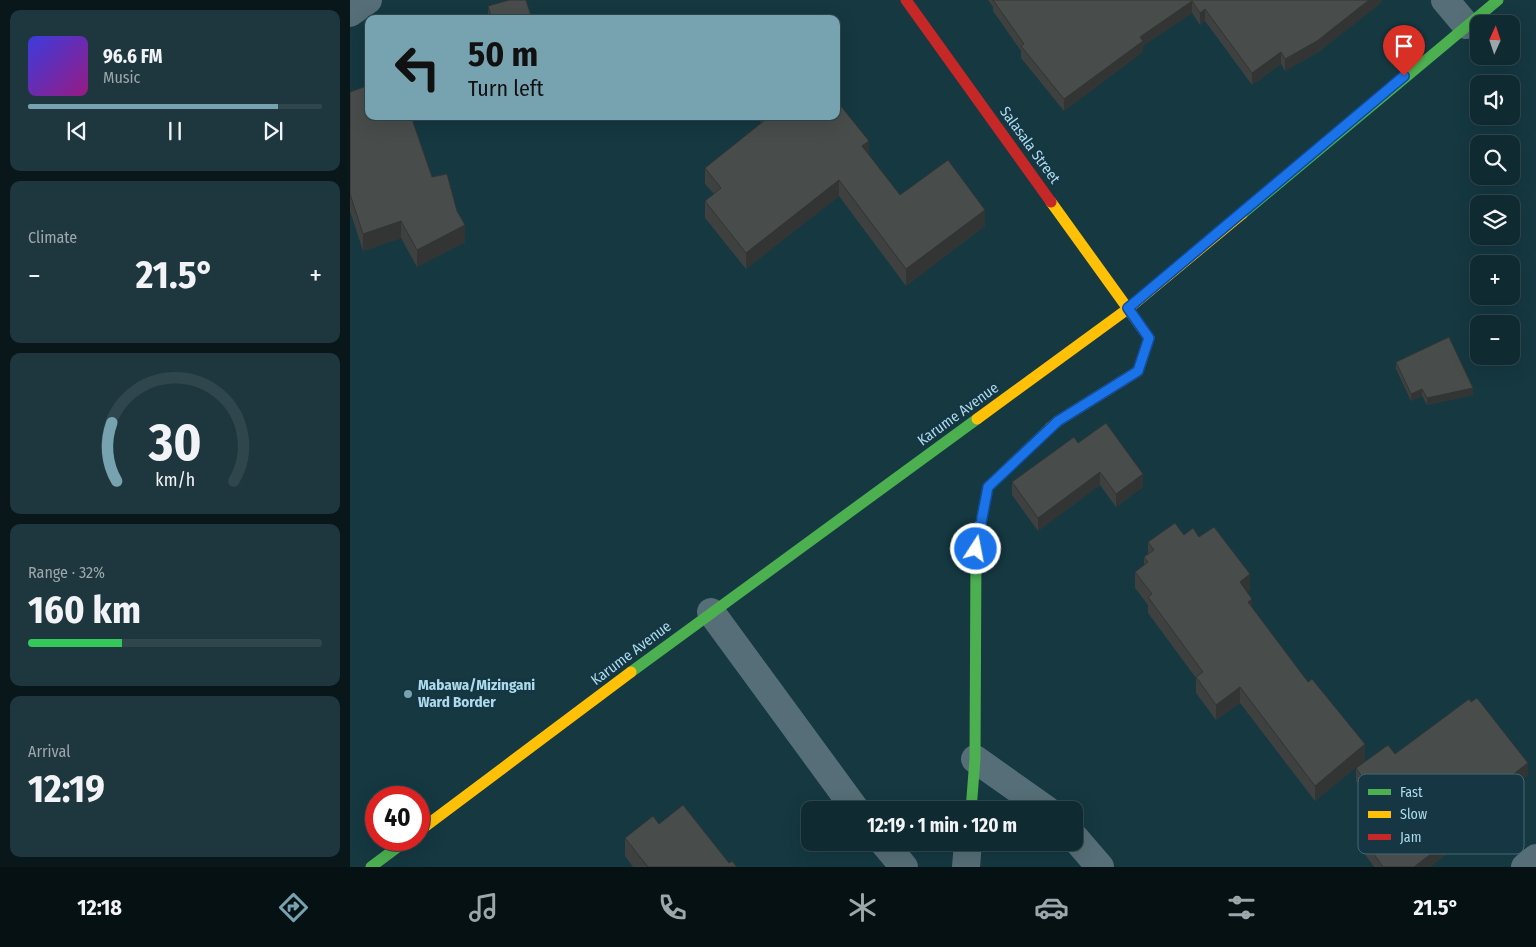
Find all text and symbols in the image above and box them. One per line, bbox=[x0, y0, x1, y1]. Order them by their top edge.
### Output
north arrow bbox=[1470, 15, 1520, 65]
map controls bbox=[1470, 15, 1520, 365]
pin bbox=[1383, 25, 1425, 76]
icon: arrive bbox=[1390, 32, 1418, 60]
text: 50 m bbox=[468, 33, 538, 75]
icon: left bbox=[385, 35, 450, 100]
text: 96.6 FM bbox=[103, 45, 162, 68]
text: Music bbox=[103, 68, 140, 87]
text: Turn left bbox=[468, 75, 544, 102]
button: sound bbox=[1470, 75, 1520, 125]
street label: Salasala Street bbox=[996, 103, 1064, 187]
icon: previous bbox=[63, 117, 91, 145]
icon: pause bbox=[161, 117, 189, 145]
icon: next bbox=[259, 117, 287, 145]
button: search bbox=[1470, 135, 1520, 185]
button: layers bbox=[1470, 195, 1520, 245]
text: Climate bbox=[28, 228, 77, 247]
text: 21.5° bbox=[136, 252, 214, 298]
button: + bbox=[1470, 255, 1520, 305]
text: − bbox=[28, 259, 41, 292]
text: + bbox=[309, 259, 322, 292]
button: − bbox=[1470, 315, 1520, 365]
street label: Karume Avenue bbox=[914, 379, 1002, 449]
text: 30 bbox=[148, 411, 202, 474]
text: km/h bbox=[155, 469, 195, 491]
position arrow bbox=[949, 522, 1001, 574]
text: Range · 32% bbox=[28, 563, 105, 582]
text: 160 km bbox=[28, 587, 141, 633]
street label: Karume Avenue bbox=[587, 617, 675, 689]
place label: Mabawa/Mizingani Ward Border bbox=[418, 676, 535, 711]
marker: Mabawa/Mizingani Ward Border bbox=[402, 688, 414, 700]
text: Arrival bbox=[28, 742, 70, 761]
text: 12:19 bbox=[28, 766, 105, 812]
legend bbox=[1358, 774, 1524, 854]
text: Fast bbox=[1400, 784, 1423, 801]
speed limit sign: 40 bbox=[365, 786, 430, 851]
text: Slow bbox=[1400, 806, 1427, 823]
text: 12:19 · 1 min · 120 m bbox=[867, 814, 1017, 837]
text: Jam bbox=[1400, 829, 1421, 846]
icon: directions bbox=[276, 890, 311, 925]
icon: music bbox=[466, 890, 501, 925]
icon: phone bbox=[655, 890, 690, 925]
icon: climate bbox=[845, 890, 880, 925]
icon: car bbox=[1034, 890, 1069, 925]
icon: filters bbox=[1224, 890, 1259, 925]
text: 12:18 bbox=[77, 894, 122, 921]
text: 21.5° bbox=[1413, 894, 1459, 921]

